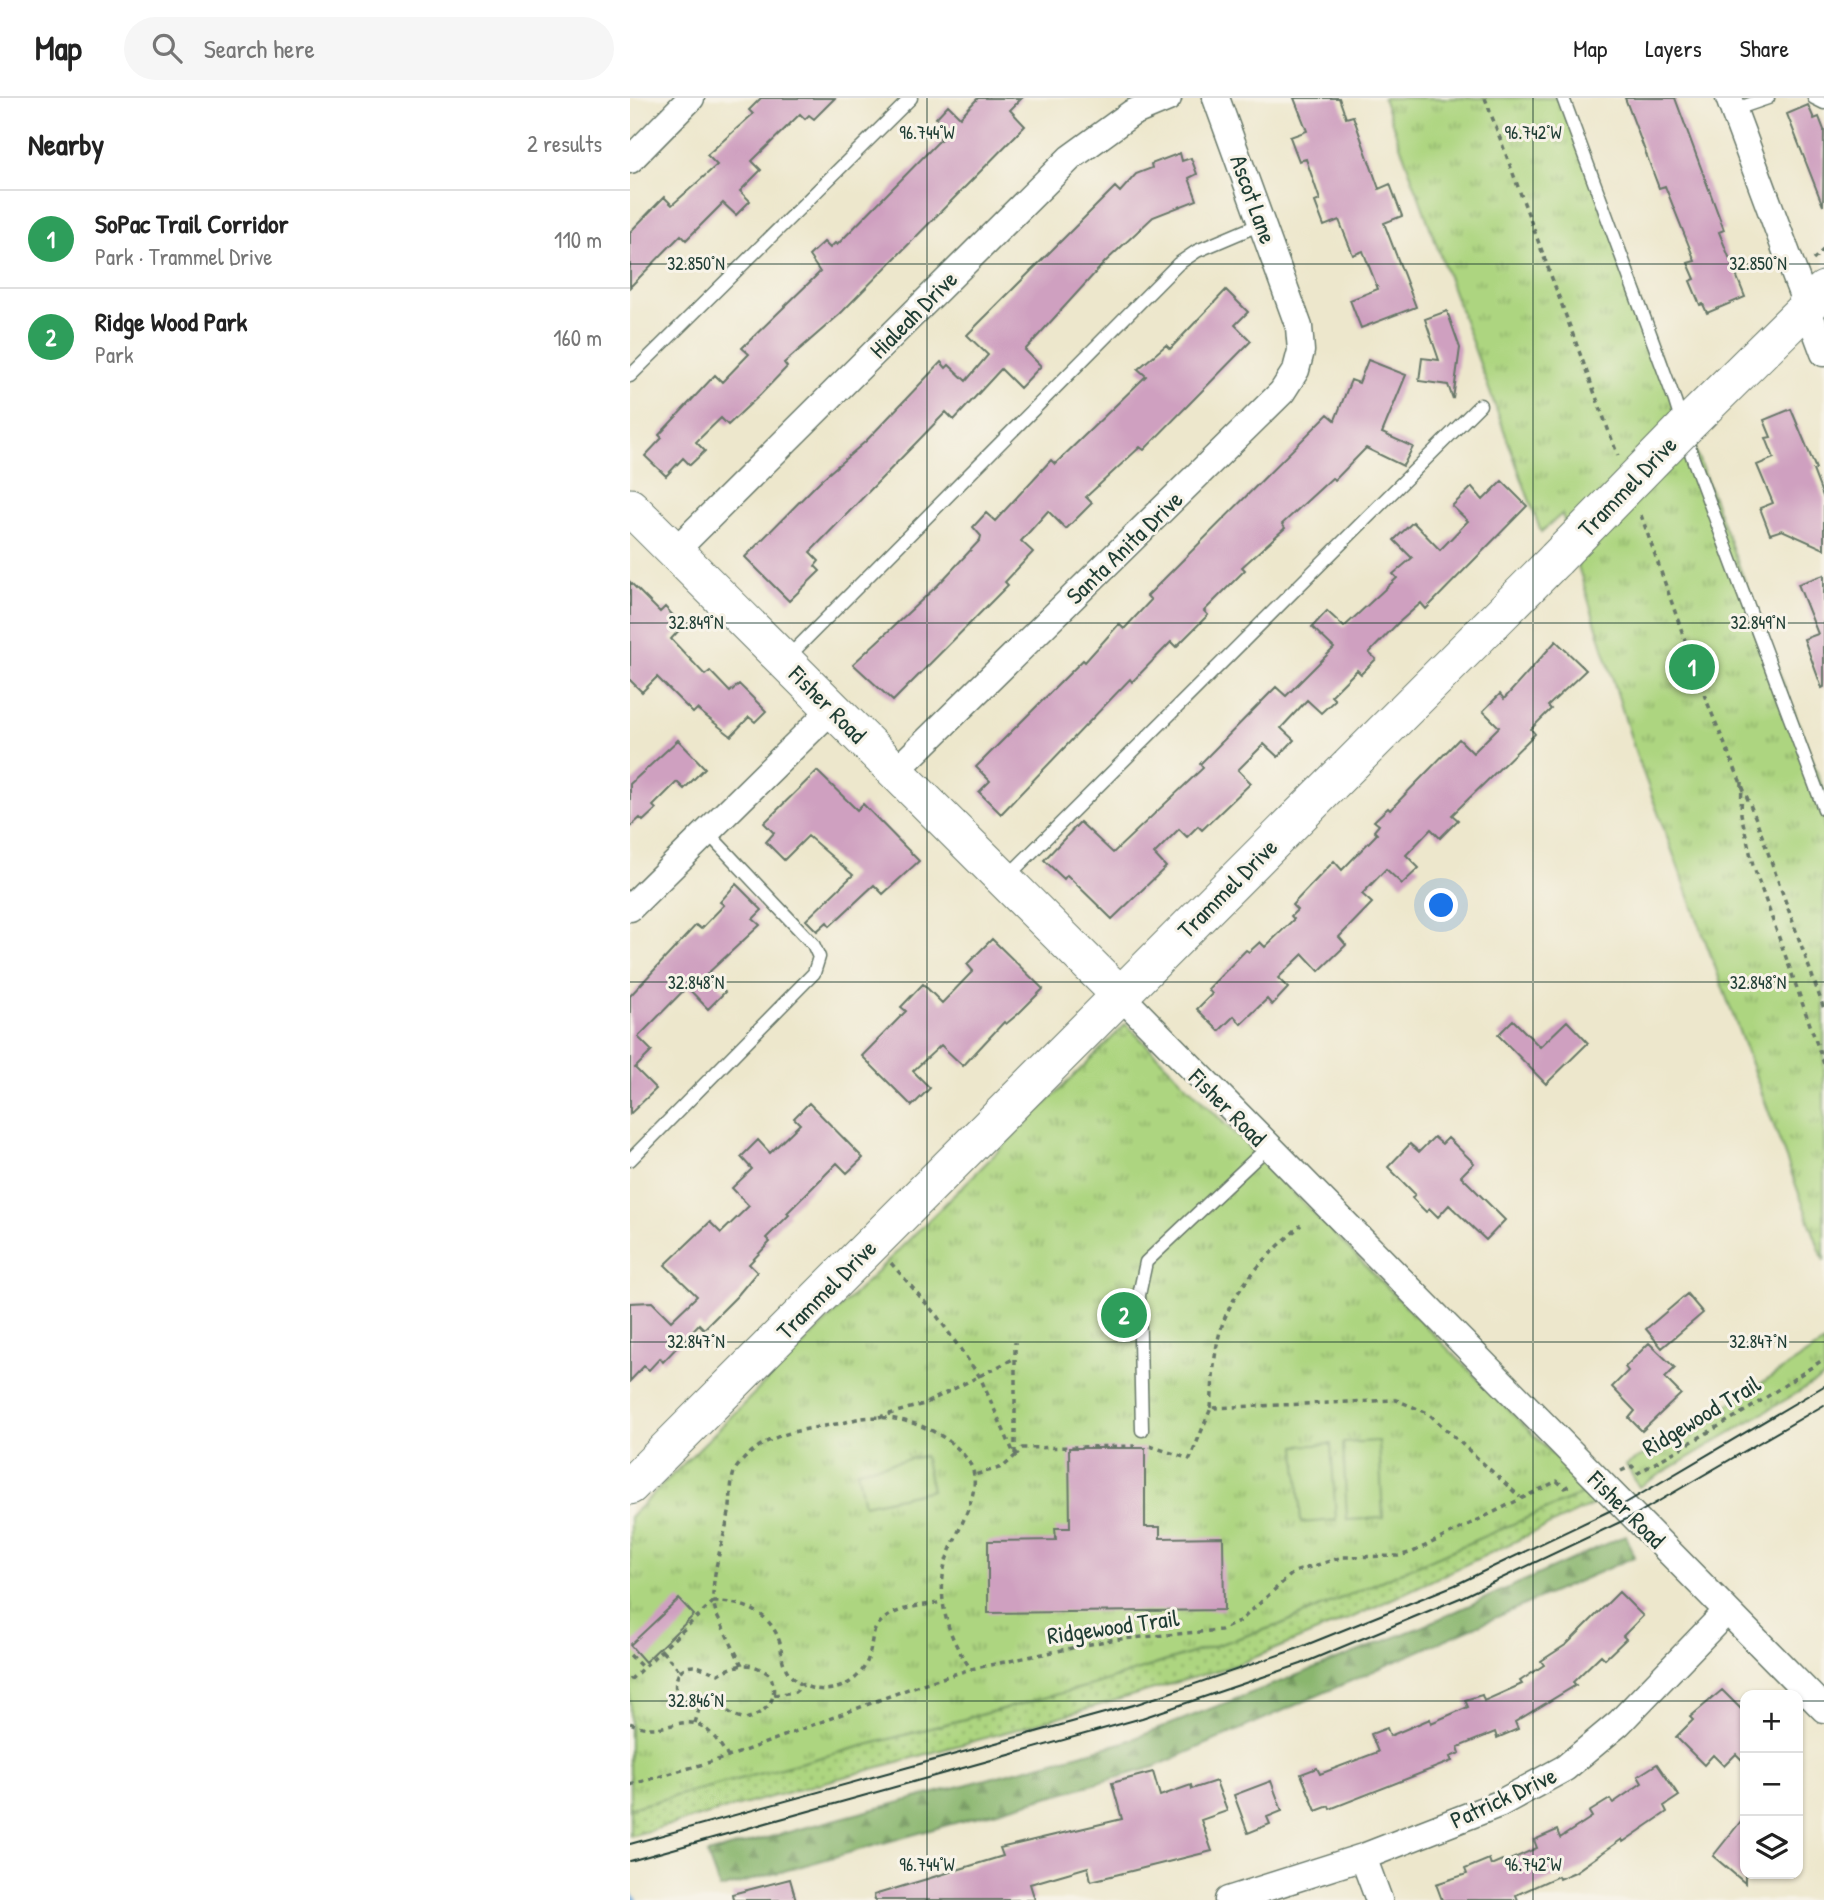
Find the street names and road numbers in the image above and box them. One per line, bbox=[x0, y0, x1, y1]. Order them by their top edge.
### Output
street label: Ascot Lane bbox=[1223, 150, 1285, 248]
street label: Hialeah Drive bbox=[862, 263, 964, 365]
street label: Trammel Drive bbox=[1571, 428, 1684, 544]
street label: Santa Anita Drive bbox=[1059, 483, 1190, 611]
street label: Fisher Road bbox=[782, 658, 874, 750]
street label: Trammel Drive bbox=[1170, 831, 1284, 945]
street label: Fisher Road bbox=[1182, 1061, 1274, 1153]
street label: Trammel Drive bbox=[769, 1232, 883, 1346]
street label: Ridgewood Trail bbox=[1636, 1367, 1767, 1463]
street label: Fisher Road bbox=[1581, 1463, 1673, 1555]
street label: Ridgewood Trail bbox=[1045, 1601, 1182, 1651]
street label: Patrick Drive bbox=[1445, 1758, 1562, 1836]

